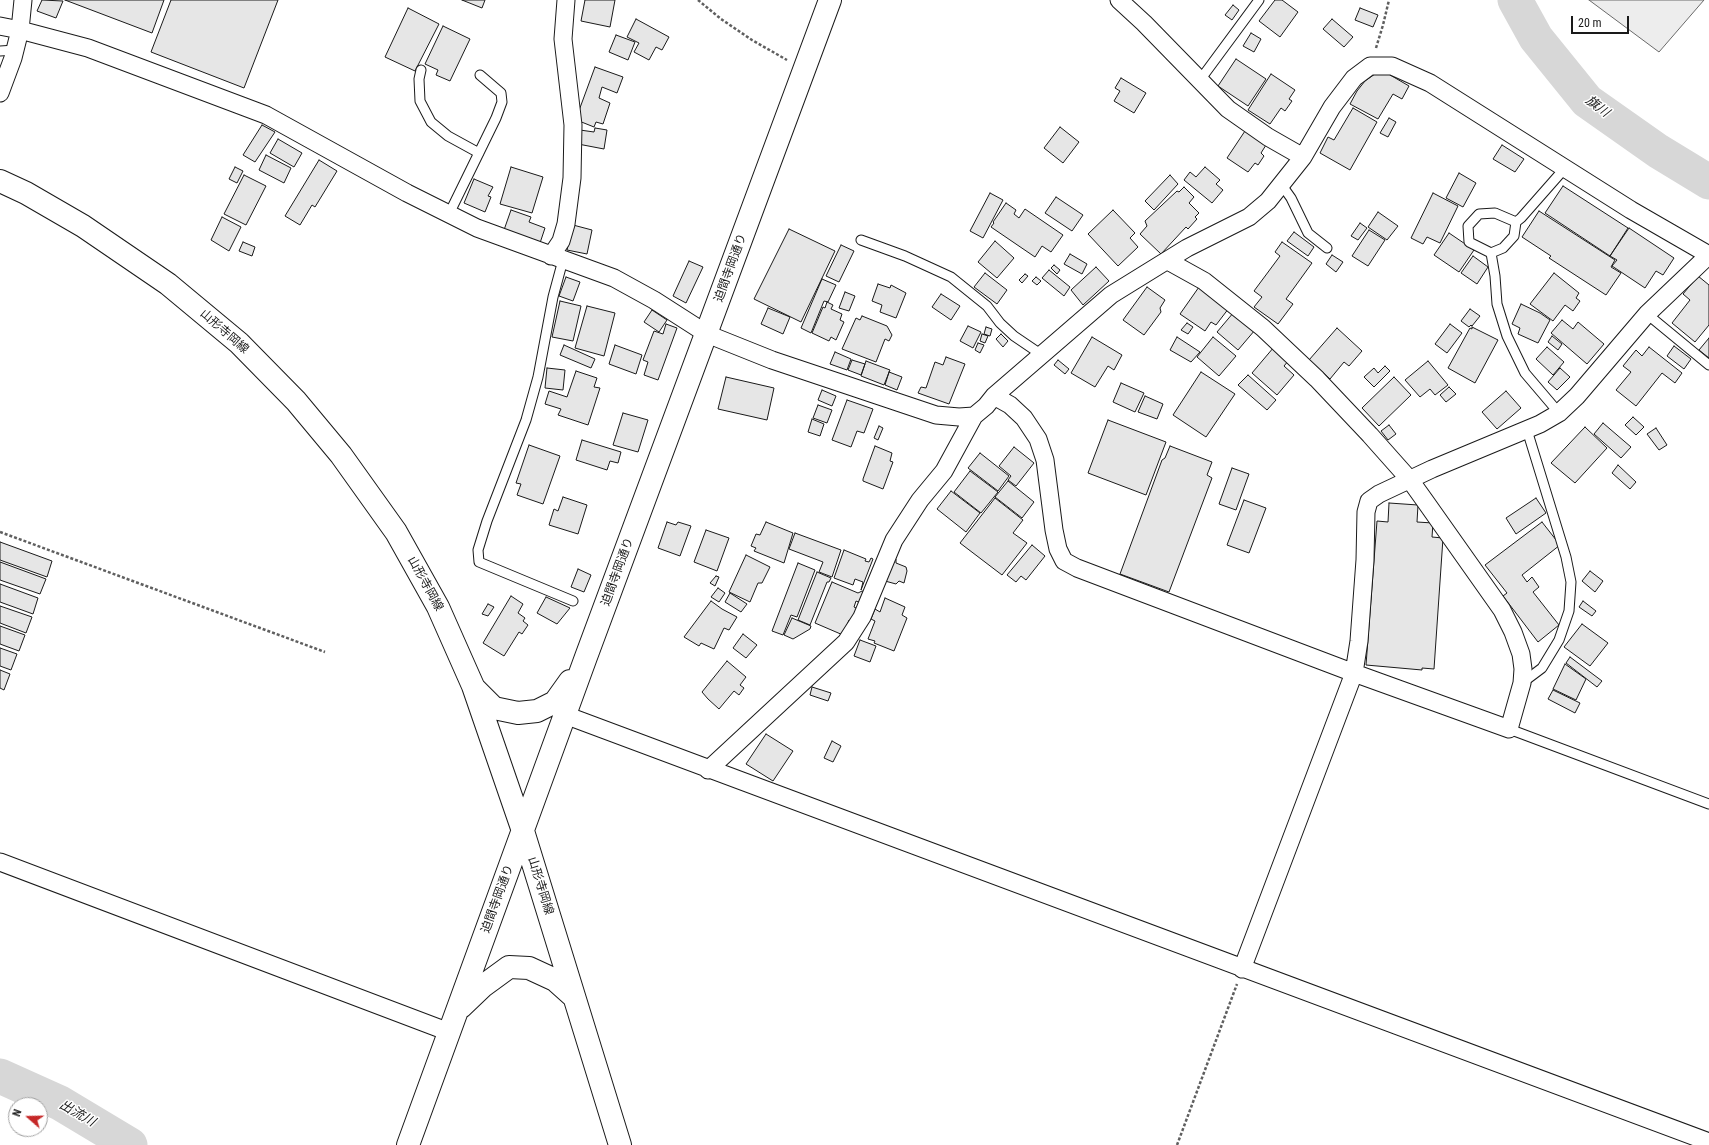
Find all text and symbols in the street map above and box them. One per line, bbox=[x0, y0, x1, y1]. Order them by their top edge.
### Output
scale bar bbox=[1573, 8, 1631, 34]
text: 20 m bbox=[1578, 16, 1602, 30]
water label: 旗川 bbox=[1582, 93, 1612, 121]
street label: 迫間寺岡通り bbox=[712, 232, 750, 304]
street label: 山形寺岡線 bbox=[197, 307, 251, 357]
street label: 迫間寺岡通り bbox=[599, 536, 637, 608]
street label: 山形寺岡線 bbox=[404, 554, 446, 614]
street label: 山形寺岡線 bbox=[524, 855, 556, 917]
street label: 迫間寺岡通り bbox=[479, 863, 517, 935]
north arrow bbox=[8, 1097, 48, 1137]
water label: 出流川 bbox=[56, 1097, 98, 1131]
text: N bbox=[10, 1108, 24, 1118]

